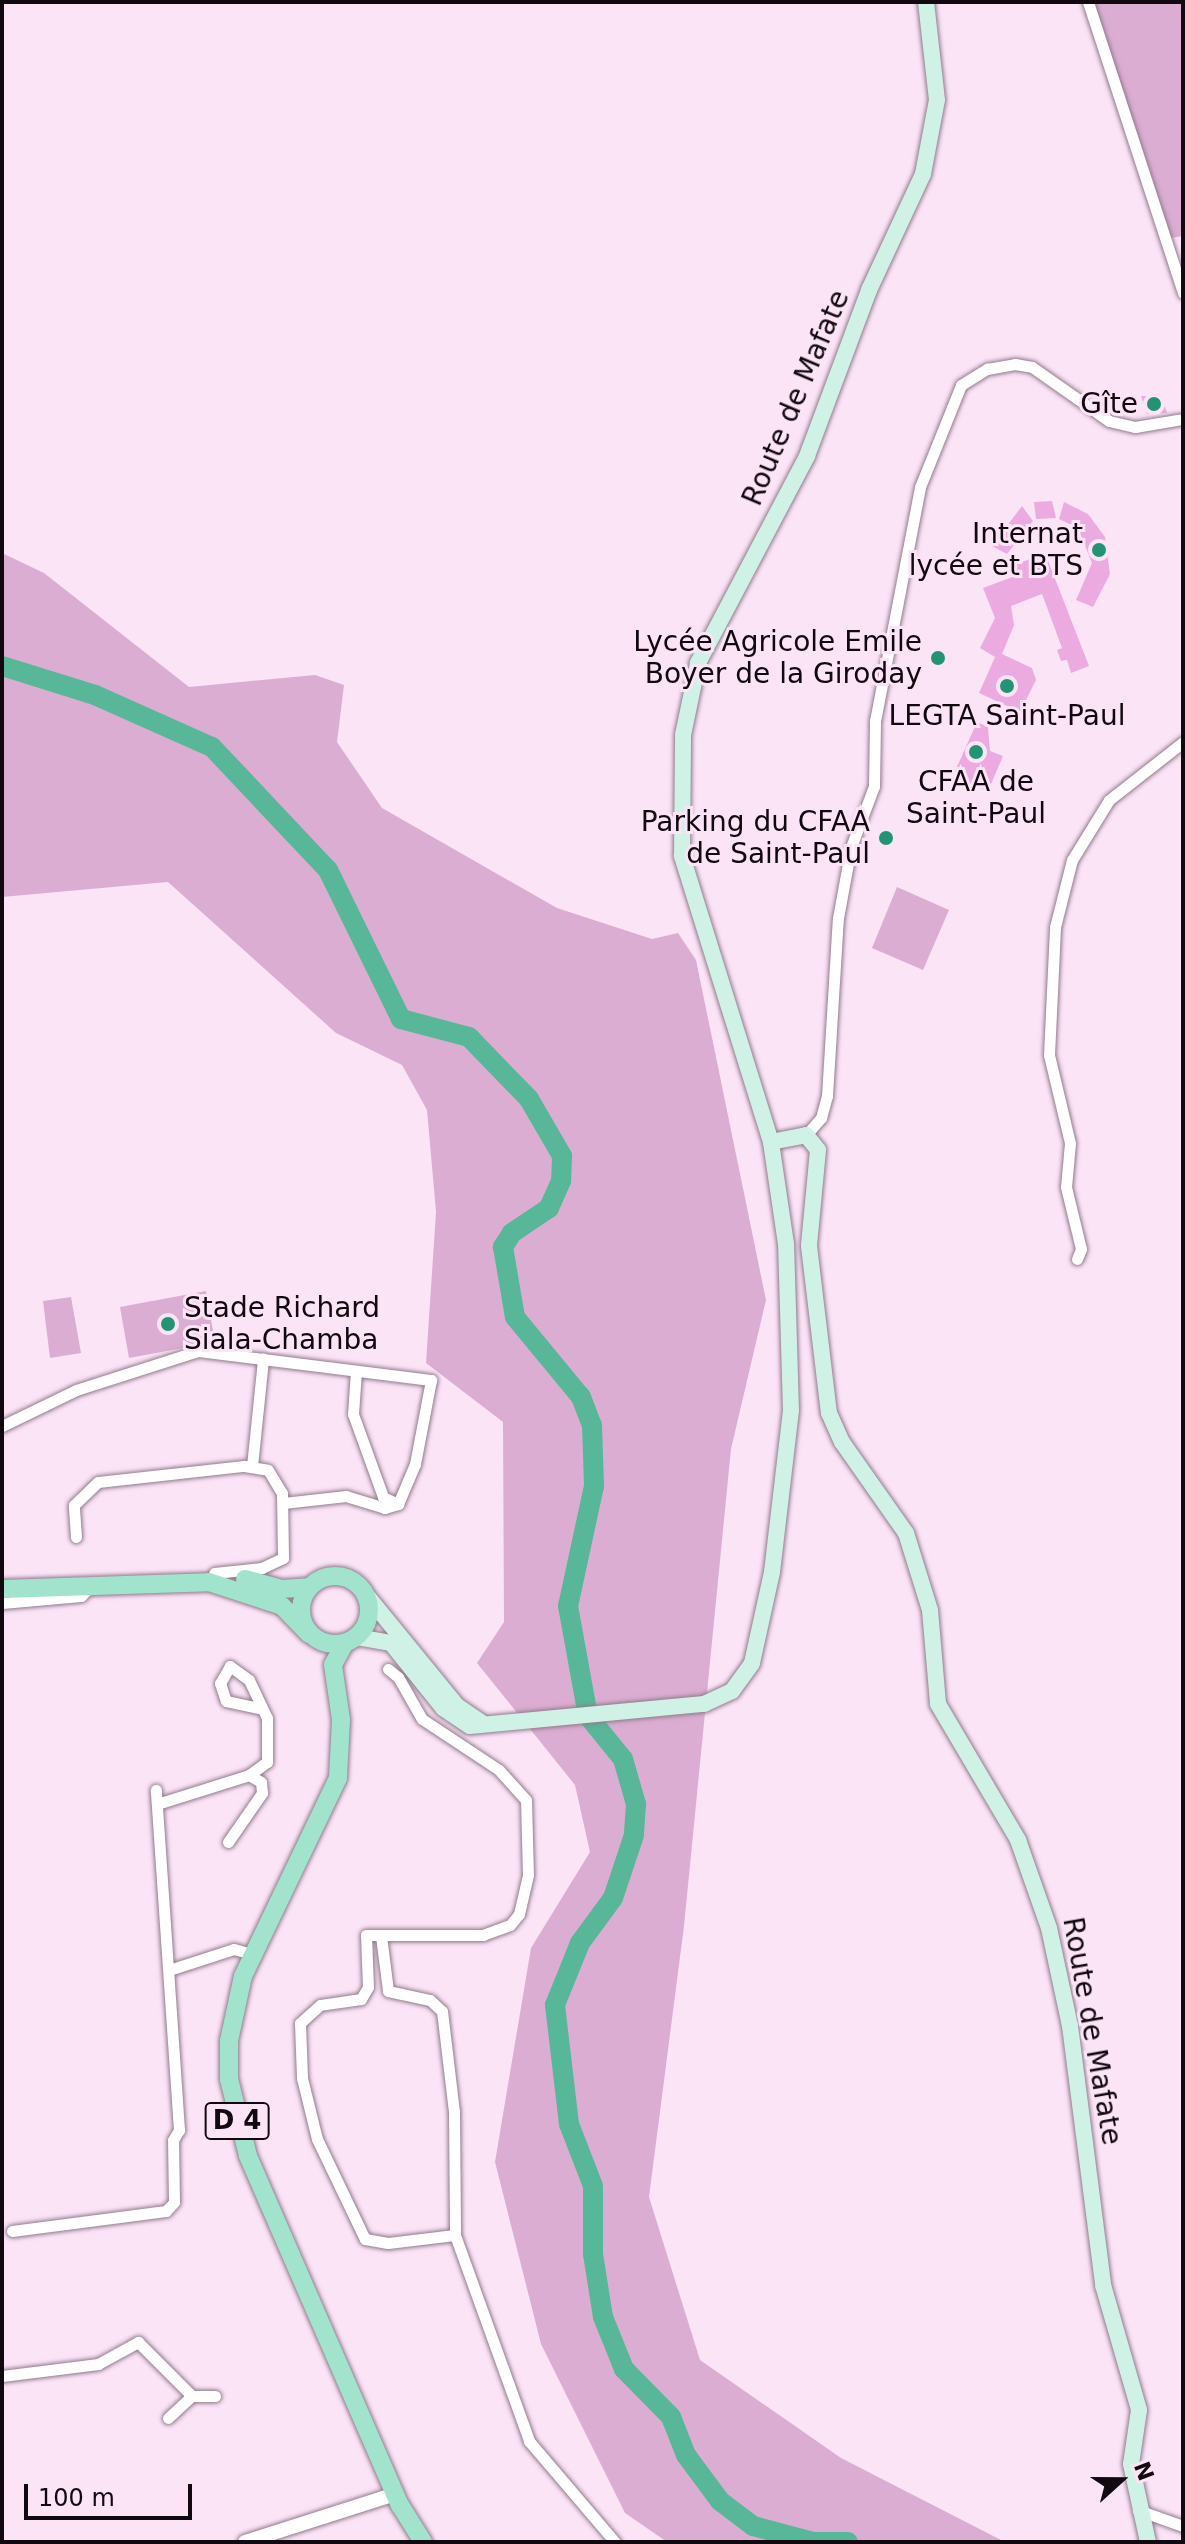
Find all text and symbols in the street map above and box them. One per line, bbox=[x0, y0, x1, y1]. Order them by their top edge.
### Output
street label: Route de Mafate bbox=[735, 285, 857, 511]
place label: Gîte bbox=[1080, 387, 1138, 421]
marker: Gîte bbox=[1145, 395, 1163, 413]
place label: Internat lycée et BTS bbox=[909, 517, 1083, 583]
marker: Internat lycée et BTS bbox=[1090, 541, 1108, 559]
place label: Lycée Agricole Emile Boyer de la Giroday bbox=[633, 625, 922, 691]
marker: Lycée Agricole Emile Boyer de la Giroday bbox=[929, 649, 947, 667]
marker: LEGTA Saint-Paul bbox=[998, 677, 1016, 695]
place label: LEGTA Saint-Paul bbox=[889, 699, 1125, 733]
marker: CFAA de Saint-Paul bbox=[967, 743, 985, 761]
place label: CFAA de Saint-Paul bbox=[906, 765, 1046, 831]
place label: Parking du CFAA de Saint-Paul bbox=[641, 805, 870, 871]
marker: Parking du CFAA de Saint-Paul bbox=[877, 829, 895, 847]
place label: Stade Richard Siala-Chamba bbox=[184, 1291, 380, 1357]
marker: Stade Richard Siala-Chamba bbox=[159, 1315, 177, 1333]
street label: Route de Mafate bbox=[1055, 1915, 1129, 2147]
road number: D 4 bbox=[203, 2099, 271, 2143]
north arrow bbox=[1081, 2440, 1161, 2520]
text: N bbox=[1129, 2458, 1159, 2484]
scale bar bbox=[28, 2468, 196, 2518]
text: 100 m bbox=[38, 2484, 115, 2512]

